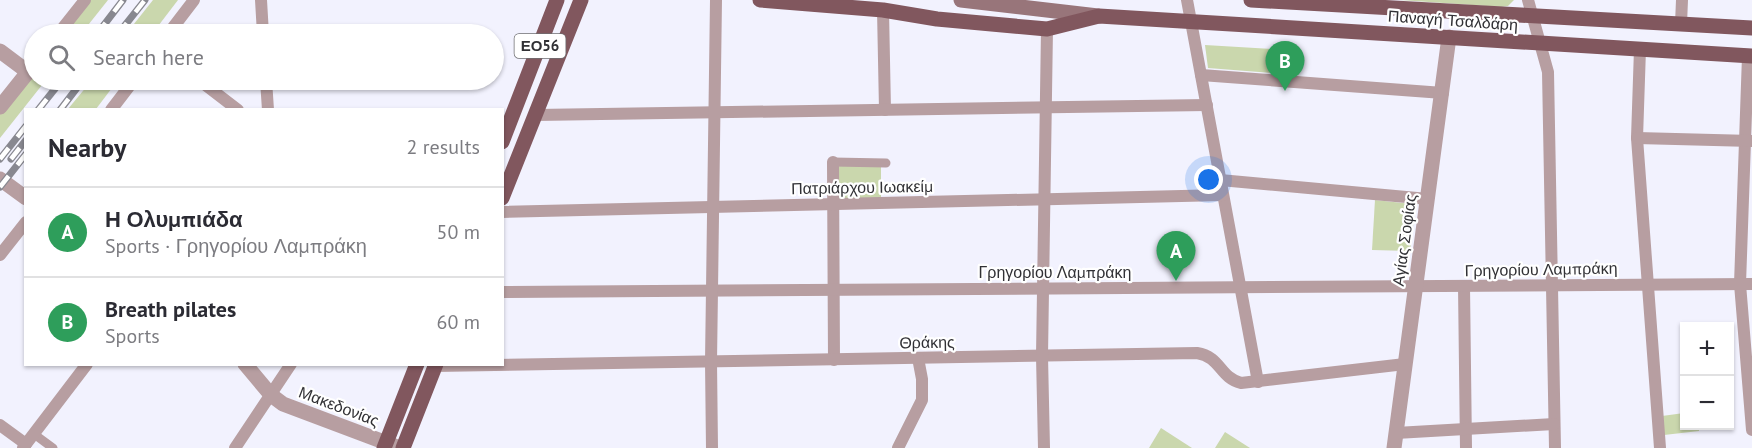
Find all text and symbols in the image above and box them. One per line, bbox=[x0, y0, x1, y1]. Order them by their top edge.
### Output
street label: Παναγή Τσαλδάρη bbox=[1387, 5, 1519, 35]
search box bbox=[24, 24, 504, 90]
road number: ΕΟ56 bbox=[514, 34, 566, 58]
icon: search bbox=[45, 41, 78, 74]
pin: B bbox=[1266, 42, 1304, 91]
text: Search here bbox=[93, 43, 204, 71]
text: Nearby bbox=[48, 131, 126, 164]
text: 2 results bbox=[407, 134, 480, 160]
your location bbox=[1194, 165, 1223, 194]
street label: Πατριάρχου Ιωακείμ bbox=[791, 176, 933, 198]
street label: Αγίας Σοφίας bbox=[1388, 192, 1420, 287]
text: Η Ολυμπιάδα bbox=[105, 205, 243, 233]
text: A bbox=[61, 219, 74, 245]
text: 50 m bbox=[437, 219, 480, 245]
pin: A bbox=[1156, 232, 1196, 281]
text: Sports · Γρηγορίου Λαμπράκη bbox=[105, 233, 367, 259]
street label: Γρηγορίου Λαμπράκη bbox=[1464, 258, 1618, 280]
street label: Γρηγορίου Λαμπράκη bbox=[979, 262, 1131, 282]
text: Breath pilates bbox=[105, 295, 236, 323]
text: B bbox=[62, 309, 73, 335]
text: 60 m bbox=[437, 309, 480, 335]
map controls bbox=[1680, 322, 1734, 430]
button: + bbox=[1680, 322, 1734, 376]
text: Sports bbox=[105, 323, 160, 349]
street label: Θράκης bbox=[899, 332, 955, 352]
button: − bbox=[1680, 376, 1734, 430]
street label: Μακεδονίας bbox=[296, 382, 382, 430]

